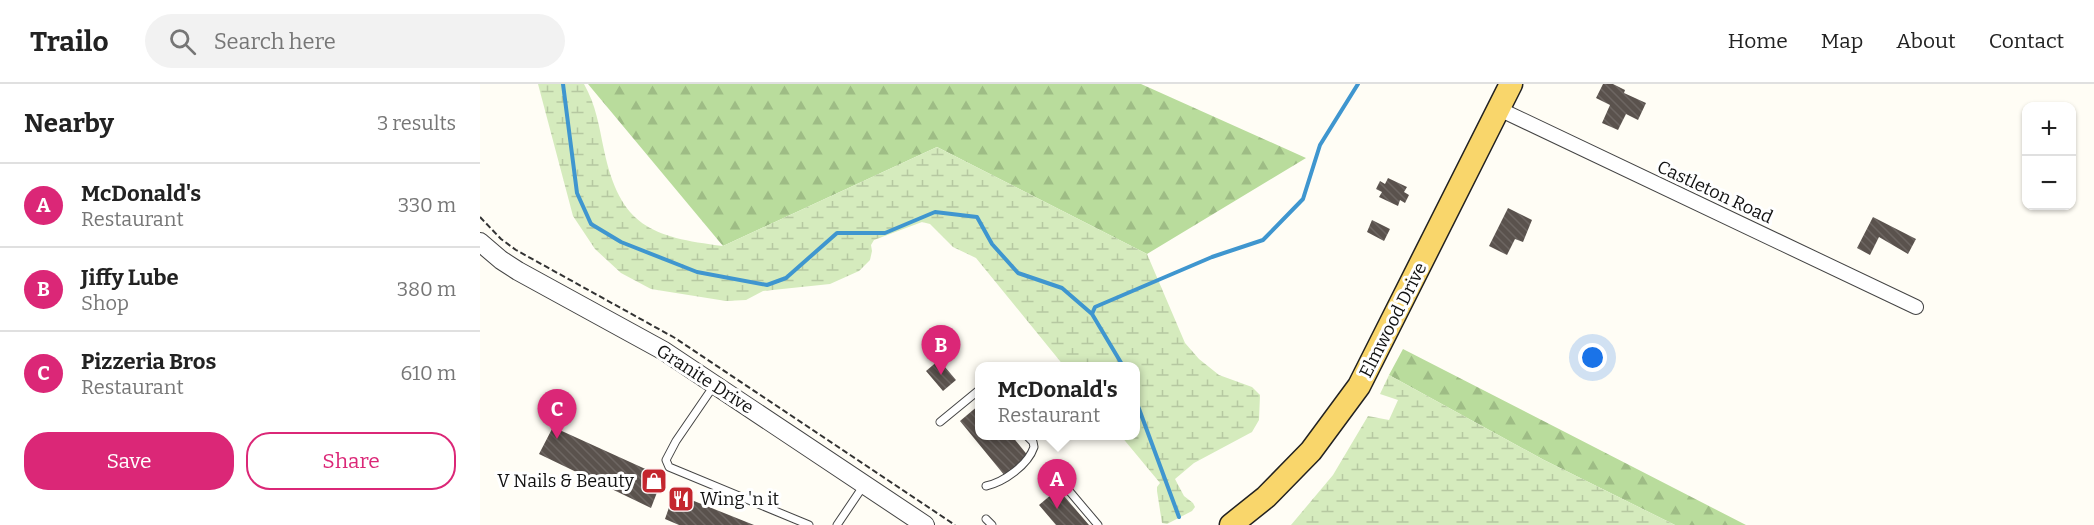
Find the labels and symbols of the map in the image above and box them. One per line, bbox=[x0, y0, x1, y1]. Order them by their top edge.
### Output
street label: Castleton Road bbox=[1654, 156, 1777, 229]
street label: Elmwood Drive bbox=[1354, 259, 1432, 381]
pin: B bbox=[922, 326, 960, 375]
street label: Granite Drive bbox=[652, 339, 758, 419]
your location bbox=[1578, 343, 1607, 372]
pin: C bbox=[538, 390, 577, 439]
pin: A bbox=[1038, 460, 1076, 509]
shop icon: V Nails & Beauty bbox=[639, 466, 669, 496]
place label: V Nails & Beauty bbox=[497, 470, 634, 492]
restaurant icon: Wing 'n it bbox=[666, 484, 696, 514]
place label: Wing 'n it bbox=[700, 488, 780, 510]

